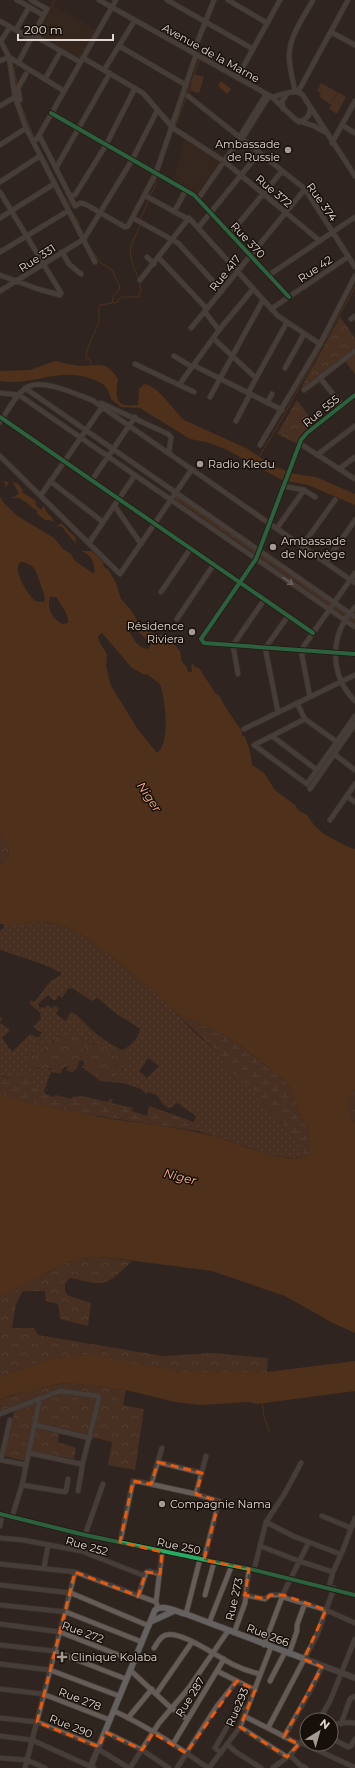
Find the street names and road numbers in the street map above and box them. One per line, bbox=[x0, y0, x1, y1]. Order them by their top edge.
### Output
street label: Avenue de la Marne bbox=[160, 20, 262, 86]
street label: Rue 372 bbox=[253, 172, 295, 210]
street label: Rue 374 bbox=[304, 180, 341, 225]
street label: Rue 370 bbox=[228, 219, 268, 261]
street label: Rue 331 bbox=[16, 241, 58, 275]
street label: Rue 417 bbox=[206, 252, 244, 294]
street label: Rue 42 bbox=[295, 252, 335, 286]
street label: Rue 555 bbox=[300, 392, 342, 430]
street label: Rue 252 bbox=[64, 1533, 110, 1559]
street label: Rue 250 bbox=[156, 1535, 202, 1557]
street label: Rue 273 bbox=[222, 1576, 246, 1622]
street label: Rue 272 bbox=[60, 1618, 106, 1646]
street label: Rue 266 bbox=[245, 1620, 292, 1650]
street label: Rue 287 bbox=[172, 1674, 208, 1720]
street label: Rue 278 bbox=[57, 1685, 103, 1713]
street label: Rue293 bbox=[223, 1685, 251, 1729]
street label: Rue 290 bbox=[47, 1711, 95, 1741]

